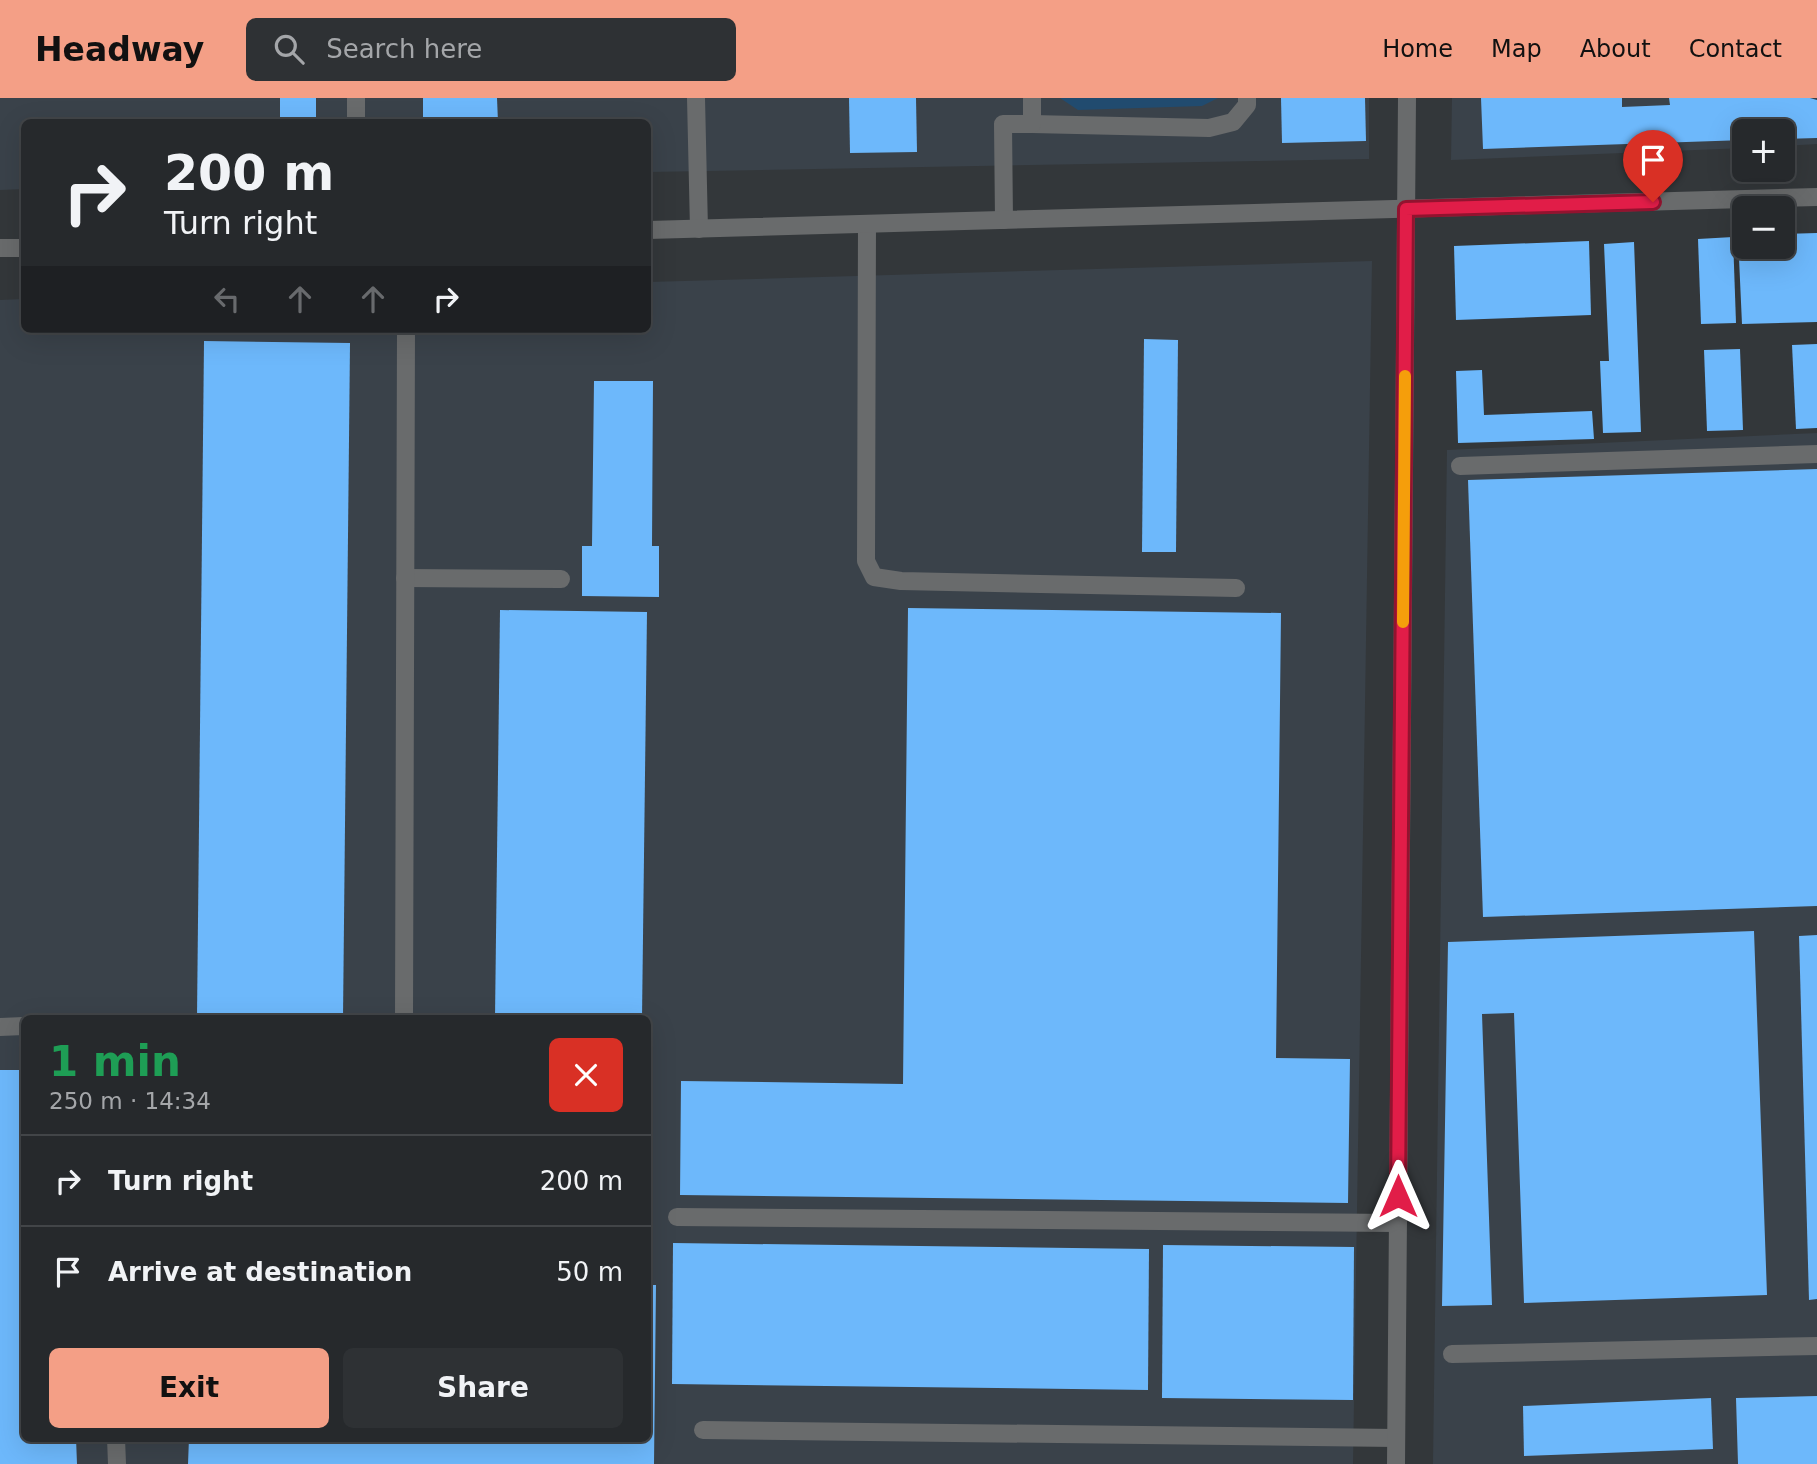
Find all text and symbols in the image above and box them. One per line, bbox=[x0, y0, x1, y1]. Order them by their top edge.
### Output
search box bbox=[246, 18, 736, 81]
text: Headway bbox=[35, 30, 204, 69]
icon: search bbox=[270, 30, 308, 68]
text: Search here bbox=[326, 34, 482, 64]
text: Home bbox=[1382, 35, 1453, 63]
text: Map bbox=[1491, 35, 1542, 63]
text: About bbox=[1580, 35, 1651, 63]
text: Contact bbox=[1689, 35, 1782, 63]
map controls bbox=[1732, 119, 1795, 259]
button: + bbox=[1732, 119, 1795, 182]
pin bbox=[1623, 130, 1683, 202]
icon: arrive bbox=[1634, 141, 1672, 179]
text: 200 m bbox=[164, 145, 334, 202]
icon: right bbox=[49, 147, 140, 238]
button: − bbox=[1732, 196, 1795, 259]
text: Turn right bbox=[164, 204, 317, 242]
icon: left bbox=[208, 280, 246, 318]
icon: ahead bbox=[281, 280, 319, 318]
icon: ahead bbox=[354, 280, 392, 318]
icon: right bbox=[427, 280, 465, 318]
text: 1 min bbox=[49, 1037, 181, 1086]
button: close bbox=[549, 1038, 623, 1112]
text: 250 m · 14:34 bbox=[49, 1088, 211, 1114]
position arrow bbox=[1361, 1159, 1435, 1233]
icon: right bbox=[49, 1162, 87, 1200]
text: Turn right bbox=[108, 1166, 253, 1196]
text: 200 m bbox=[540, 1166, 623, 1196]
icon: arrive bbox=[49, 1253, 87, 1291]
text: Arrive at destination bbox=[108, 1257, 412, 1287]
text: 50 m bbox=[556, 1257, 623, 1287]
button: Exit bbox=[49, 1348, 329, 1428]
button: Share bbox=[343, 1348, 623, 1428]

